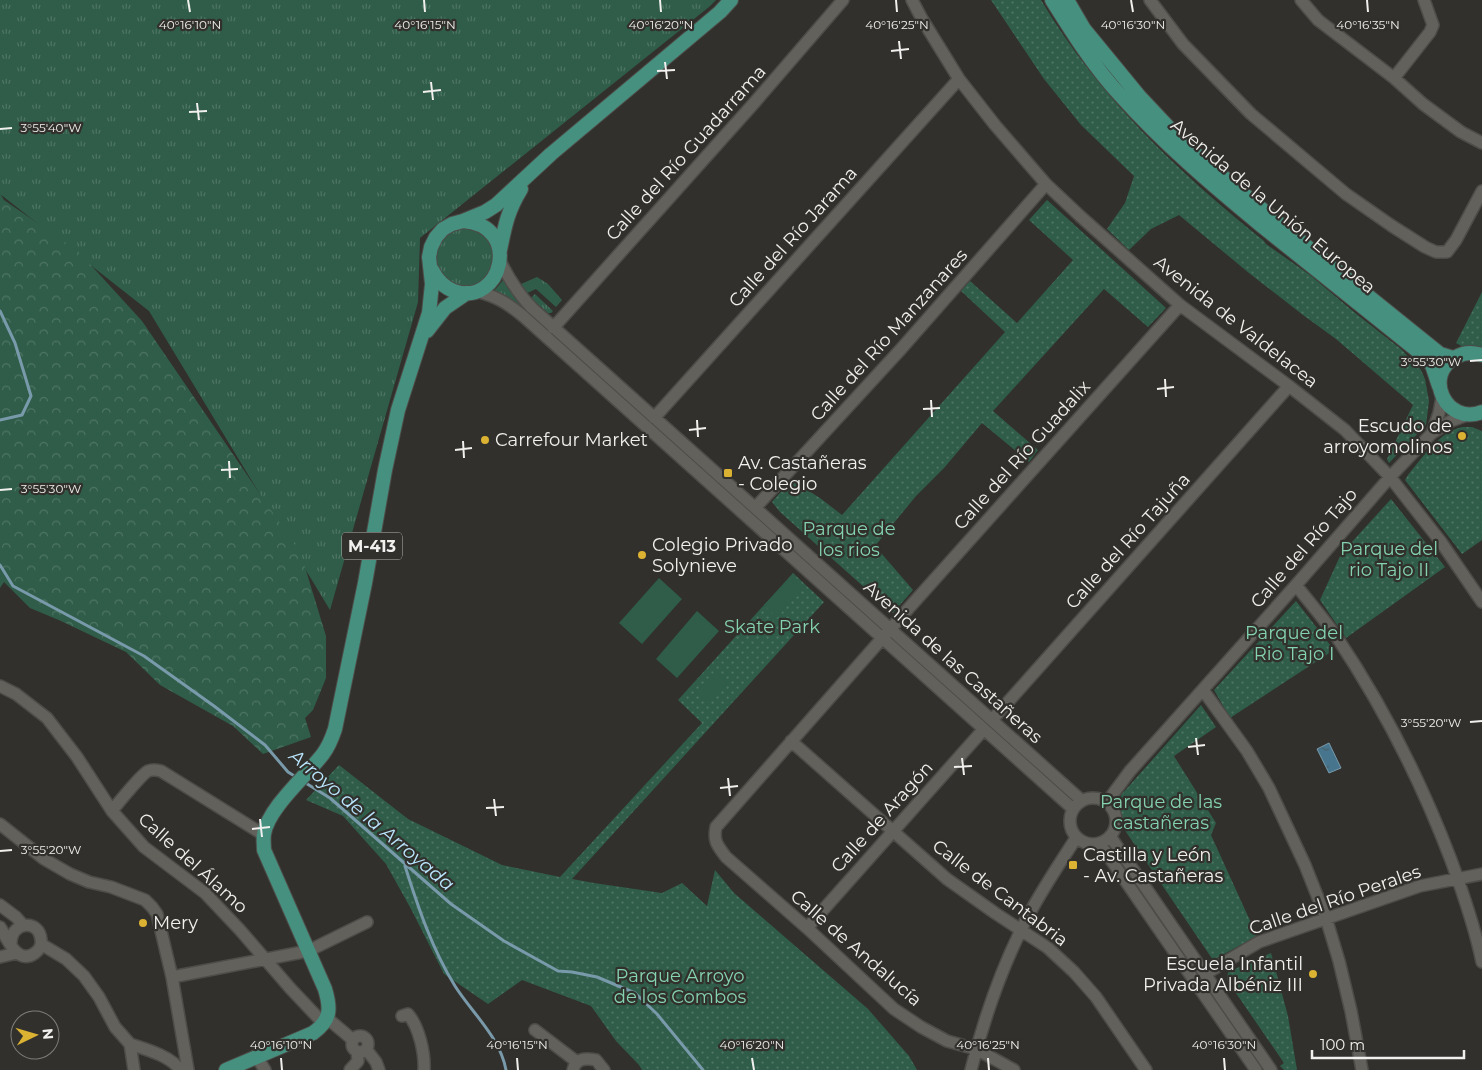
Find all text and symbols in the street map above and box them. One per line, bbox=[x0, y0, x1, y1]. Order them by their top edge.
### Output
text: 40°16'10"N bbox=[159, 17, 221, 32]
text: 40°16'15"N bbox=[394, 17, 456, 32]
text: 40°16'20"N bbox=[629, 17, 693, 32]
text: 40°16'25"N bbox=[865, 17, 929, 32]
text: 40°16'30"N bbox=[1101, 17, 1165, 32]
text: 40°16'35"N bbox=[1336, 17, 1400, 32]
street label: Calle del Río Guadarrama bbox=[601, 61, 771, 245]
street label: Avenida de la Unión Europea bbox=[1166, 114, 1380, 298]
text: 3°55'40"W bbox=[21, 120, 81, 135]
street label: Calle del Río Jarama bbox=[724, 162, 862, 312]
street label: Calle del Río Manzanares bbox=[806, 244, 972, 426]
street label: Avenida de Valdelacea bbox=[1150, 251, 1322, 393]
text: 3°55'30"W bbox=[1401, 354, 1461, 369]
street label: Calle del Río Guadalix bbox=[949, 375, 1095, 534]
place label: Escudo de arroyomolinos bbox=[1323, 415, 1452, 458]
place label: Carrefour Market bbox=[495, 429, 648, 451]
marker: Escudo de arroyomolinos bbox=[1456, 430, 1468, 442]
marker: Carrefour Market bbox=[479, 434, 491, 446]
place label: Av. Castañeras - Colegio bbox=[738, 452, 867, 495]
marker: Av. Castañeras - Colegio bbox=[722, 467, 734, 479]
street label: Calle del Río Tajuña bbox=[1061, 469, 1195, 613]
text: 3°55'30"W bbox=[21, 481, 81, 496]
street label: Calle del Río Tajo bbox=[1246, 484, 1362, 612]
park label: Parque de los rios bbox=[802, 518, 896, 561]
road number: M-413 bbox=[342, 532, 402, 560]
place label: Colegio Privado Solynieve bbox=[652, 534, 792, 577]
park label: Parque del rio Tajo II bbox=[1340, 538, 1438, 581]
marker: Colegio Privado Solynieve bbox=[636, 549, 648, 561]
street label: Avenida de las Castañeras bbox=[859, 576, 1047, 748]
park label: Skate Park bbox=[724, 616, 820, 638]
park label: Parque del Rio Tajo I bbox=[1245, 622, 1343, 665]
text: 3°55'20"W bbox=[1401, 715, 1461, 730]
water label: Arroyo de la Arroyada bbox=[284, 744, 459, 896]
street label: Calle de Aragón bbox=[826, 757, 938, 877]
park label: Parque de las castañeras bbox=[1100, 791, 1222, 834]
street label: Calle del Álamo bbox=[134, 808, 252, 918]
street label: Calle de Cantabria bbox=[928, 835, 1072, 951]
text: 3°55'20"W bbox=[21, 842, 81, 857]
place label: Castilla y León - Av. Castañeras bbox=[1083, 844, 1223, 887]
marker: Castilla y León - Av. Castañeras bbox=[1067, 859, 1079, 871]
street label: Calle del Río Perales bbox=[1246, 860, 1424, 940]
street label: Calle de Andalucía bbox=[786, 885, 926, 1011]
place label: Mery bbox=[153, 912, 198, 934]
marker: Mery bbox=[137, 917, 149, 929]
place label: Escuela Infantil Privada Albéniz III bbox=[1143, 953, 1303, 996]
park label: Parque Arroyo de los Combos bbox=[614, 965, 746, 1008]
marker: Escuela Infantil Privada Albéniz III bbox=[1307, 968, 1319, 980]
north arrow bbox=[10, 1010, 60, 1060]
text: N bbox=[38, 1027, 57, 1040]
scale bar bbox=[1312, 1028, 1464, 1060]
text: 100 m bbox=[1320, 1035, 1365, 1054]
text: 40°16'10"N bbox=[250, 1037, 312, 1052]
text: 40°16'15"N bbox=[486, 1037, 548, 1052]
text: 40°16'20"N bbox=[720, 1037, 784, 1052]
text: 40°16'25"N bbox=[956, 1037, 1020, 1052]
text: 40°16'30"N bbox=[1192, 1037, 1256, 1052]

